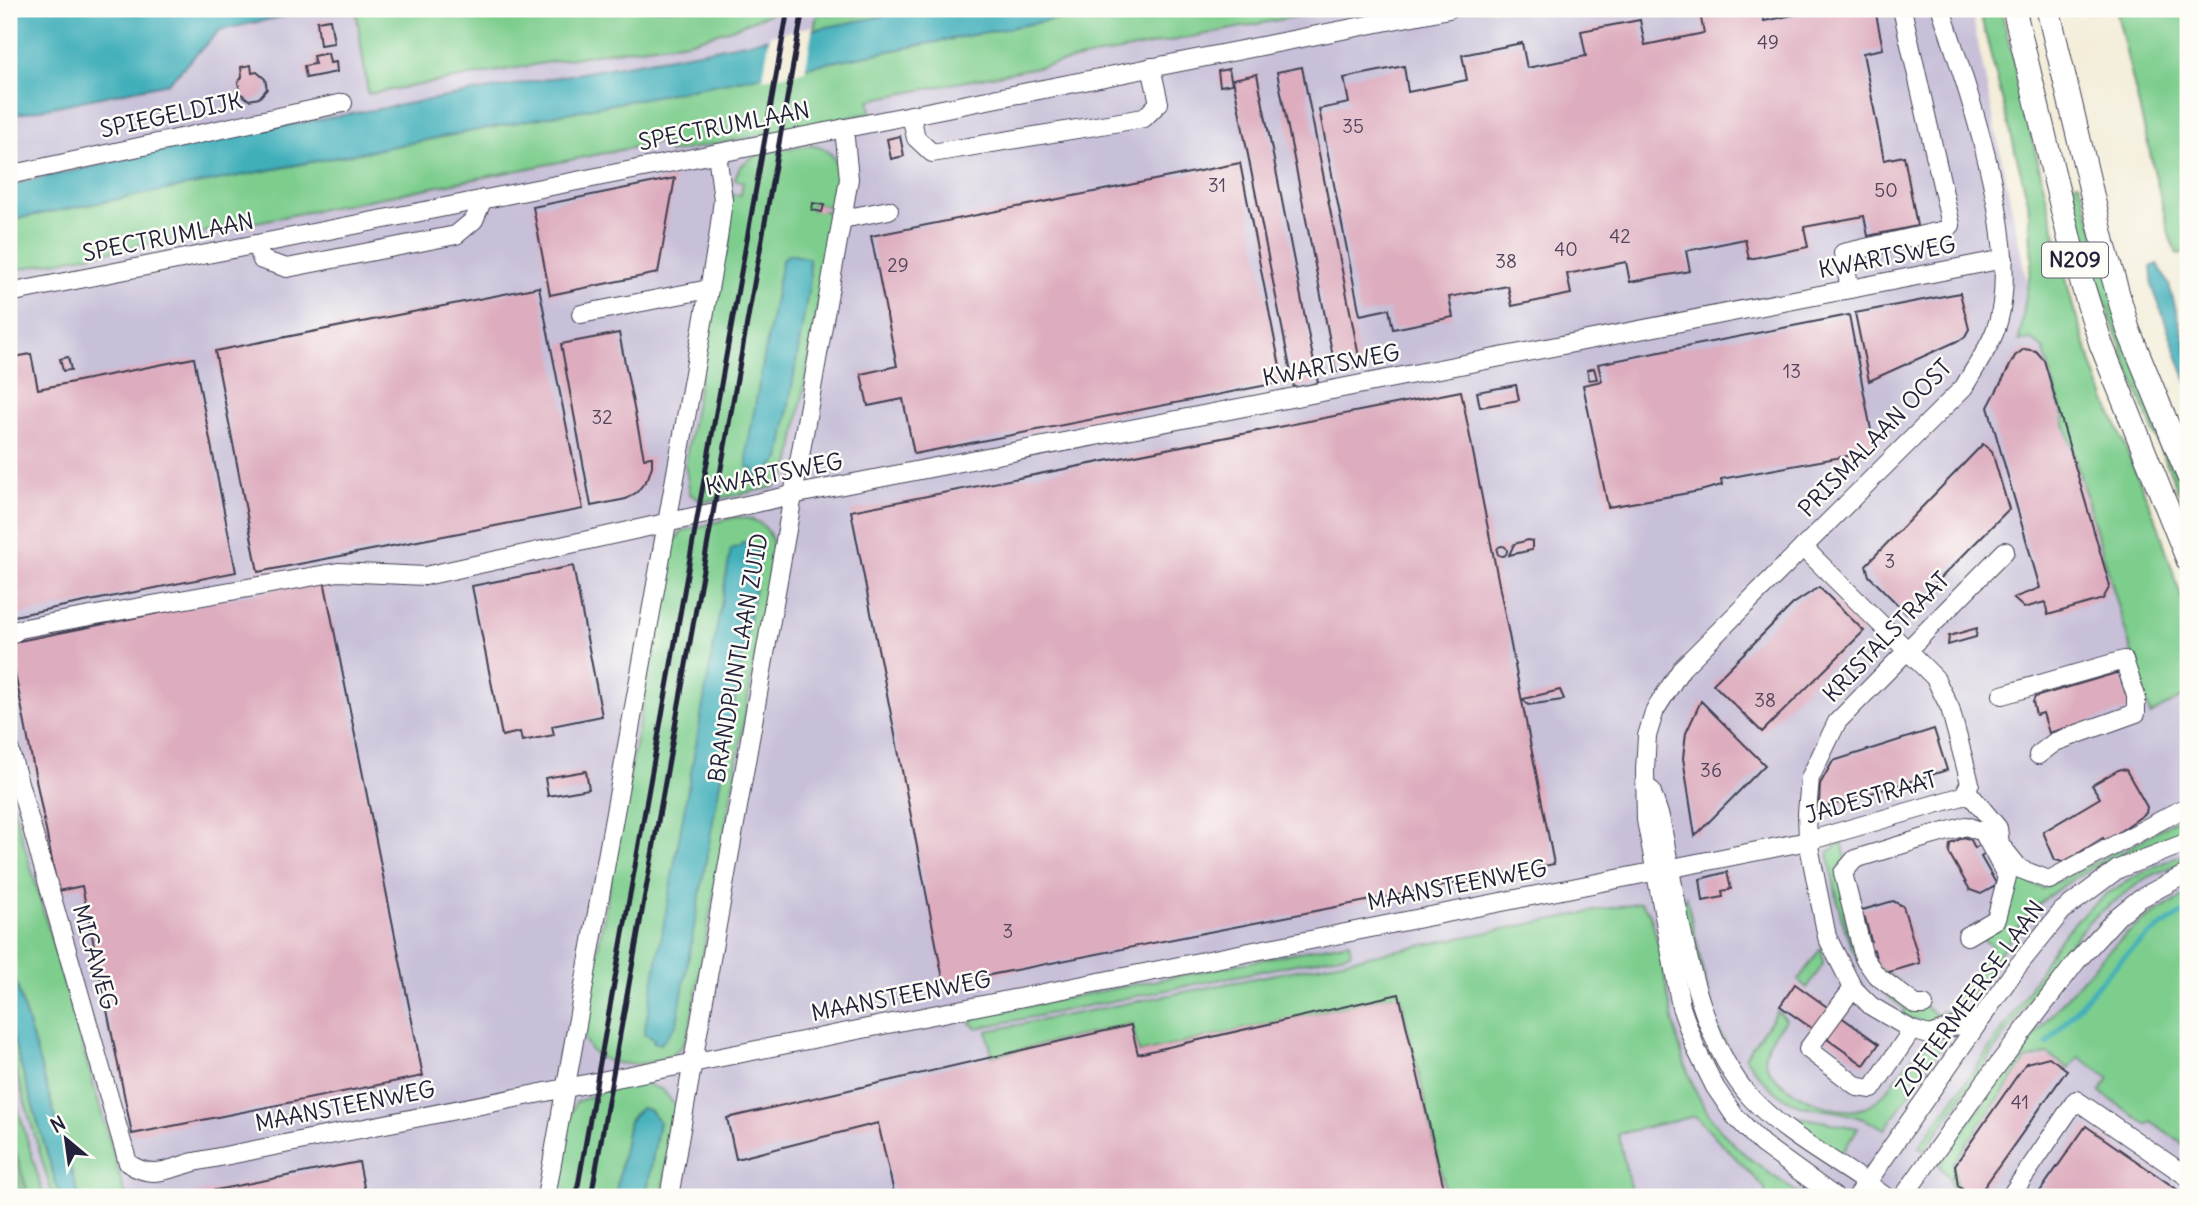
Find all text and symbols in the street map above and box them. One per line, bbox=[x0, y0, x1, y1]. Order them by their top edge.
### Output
house number: 49 bbox=[1757, 30, 1779, 54]
street label: SPIEGELDIJK bbox=[97, 85, 245, 144]
street label: SPECTRUMLAAN bbox=[636, 95, 812, 156]
house number: 35 bbox=[1342, 114, 1364, 138]
house number: 31 bbox=[1208, 173, 1226, 197]
house number: 50 bbox=[1874, 178, 1898, 202]
street label: SPECTRUMLAAN bbox=[80, 206, 256, 267]
house number: 42 bbox=[1609, 224, 1631, 248]
street label: KWARTSWEG bbox=[1816, 229, 1958, 284]
house number: 40 bbox=[1554, 237, 1578, 261]
road number: N209 bbox=[2042, 243, 2108, 278]
house number: 38 bbox=[1495, 249, 1517, 273]
house number: 29 bbox=[887, 253, 909, 277]
street label: KWARTSWEG bbox=[1260, 337, 1402, 392]
street label: PRISMALAAN OOST bbox=[1792, 353, 1958, 523]
house number: 13 bbox=[1783, 359, 1801, 383]
house number: 32 bbox=[591, 405, 613, 429]
street label: KWARTSWEG bbox=[703, 446, 845, 501]
street label: BRANDPUNTLAAN ZUID bbox=[701, 531, 774, 785]
house number: 3 bbox=[1885, 549, 1895, 573]
street label: KRISTALSTRAAT bbox=[1816, 565, 1955, 708]
house number: 38 bbox=[1754, 688, 1776, 712]
house number: 36 bbox=[1700, 758, 1722, 782]
street label: JADESTRAAT bbox=[1801, 764, 1940, 829]
street label: MAANSTEENWEG bbox=[1365, 853, 1549, 916]
street label: ZOETERMEERSE LAAN bbox=[1889, 894, 2050, 1101]
street label: MICAWEG bbox=[67, 901, 124, 1013]
house number: 3 bbox=[1003, 919, 1013, 943]
street label: MAANSTEENWEG bbox=[809, 964, 993, 1027]
street label: MAANSTEENWEG bbox=[253, 1074, 437, 1137]
house number: 41 bbox=[2011, 1090, 2029, 1114]
north arrow bbox=[32, 1104, 102, 1174]
text: N bbox=[46, 1110, 69, 1138]

